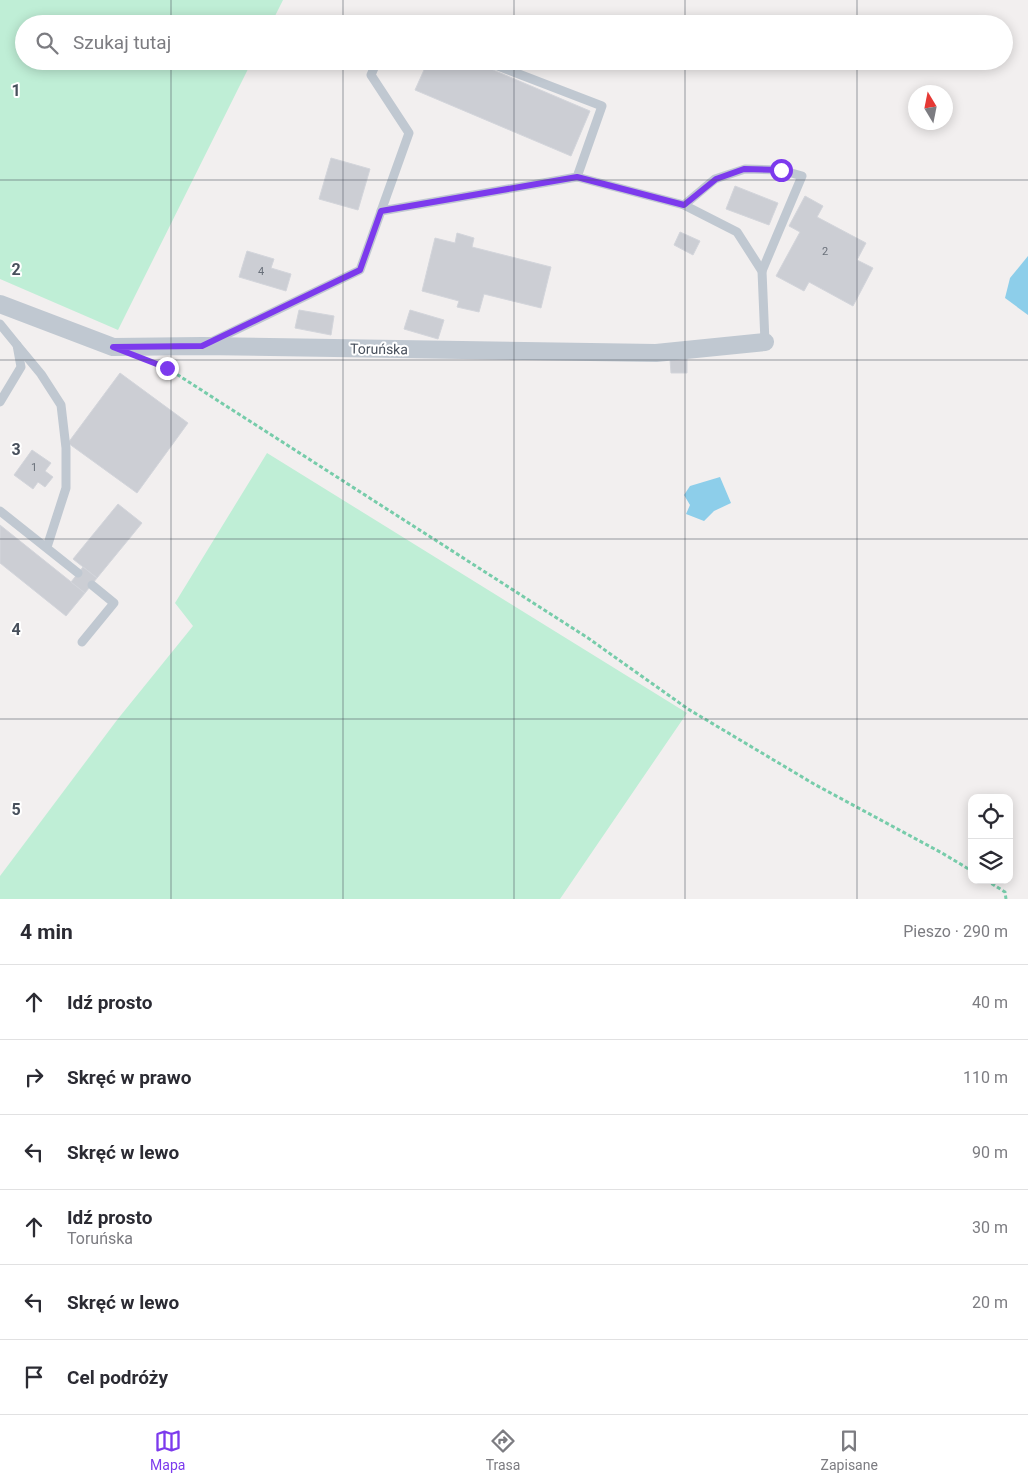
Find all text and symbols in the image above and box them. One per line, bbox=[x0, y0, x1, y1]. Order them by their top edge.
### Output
search box bbox=[15, 15, 1013, 70]
icon: search bbox=[33, 29, 61, 57]
text: Szukaj tutaj bbox=[73, 31, 171, 54]
text: 1 bbox=[11, 81, 21, 100]
north arrow bbox=[908, 85, 953, 130]
route start bbox=[770, 159, 793, 182]
house number: 2 bbox=[822, 245, 828, 258]
text: 2 bbox=[11, 260, 21, 279]
house number: 4 bbox=[258, 265, 264, 278]
street label: Toruńska bbox=[350, 340, 408, 358]
route end bbox=[156, 357, 179, 380]
text: 3 bbox=[11, 440, 21, 459]
house number: 1 bbox=[31, 461, 37, 474]
text: 4 bbox=[11, 620, 21, 639]
map controls bbox=[968, 794, 1013, 884]
button: locate bbox=[968, 794, 1013, 839]
text: 5 bbox=[11, 800, 21, 819]
button: layers bbox=[968, 839, 1013, 884]
text: 4 min bbox=[20, 920, 73, 944]
text: Pieszo · 290 m bbox=[903, 922, 1008, 941]
icon: ahead bbox=[20, 988, 48, 1016]
text: Idź prosto bbox=[67, 991, 152, 1014]
text: 40 m bbox=[972, 993, 1008, 1012]
icon: right bbox=[20, 1063, 48, 1091]
text: Skręć w prawo bbox=[67, 1066, 191, 1089]
text: 110 m bbox=[963, 1068, 1008, 1087]
icon: left bbox=[20, 1138, 48, 1166]
text: Skręć w lewo bbox=[67, 1141, 179, 1164]
text: 90 m bbox=[972, 1143, 1008, 1162]
text: Idź prosto bbox=[67, 1206, 152, 1229]
icon: ahead bbox=[20, 1213, 48, 1241]
text: 30 m bbox=[972, 1218, 1008, 1237]
text: Toruńska bbox=[67, 1229, 133, 1248]
icon: left bbox=[20, 1288, 48, 1316]
text: Skręć w lewo bbox=[67, 1291, 179, 1314]
text: 20 m bbox=[972, 1293, 1008, 1312]
icon: arrive bbox=[20, 1363, 48, 1391]
text: Cel podróży bbox=[67, 1366, 168, 1389]
tab: Mapa bbox=[150, 1427, 185, 1473]
tab: Trasa bbox=[486, 1427, 520, 1473]
tab: Zapisane bbox=[821, 1427, 878, 1473]

